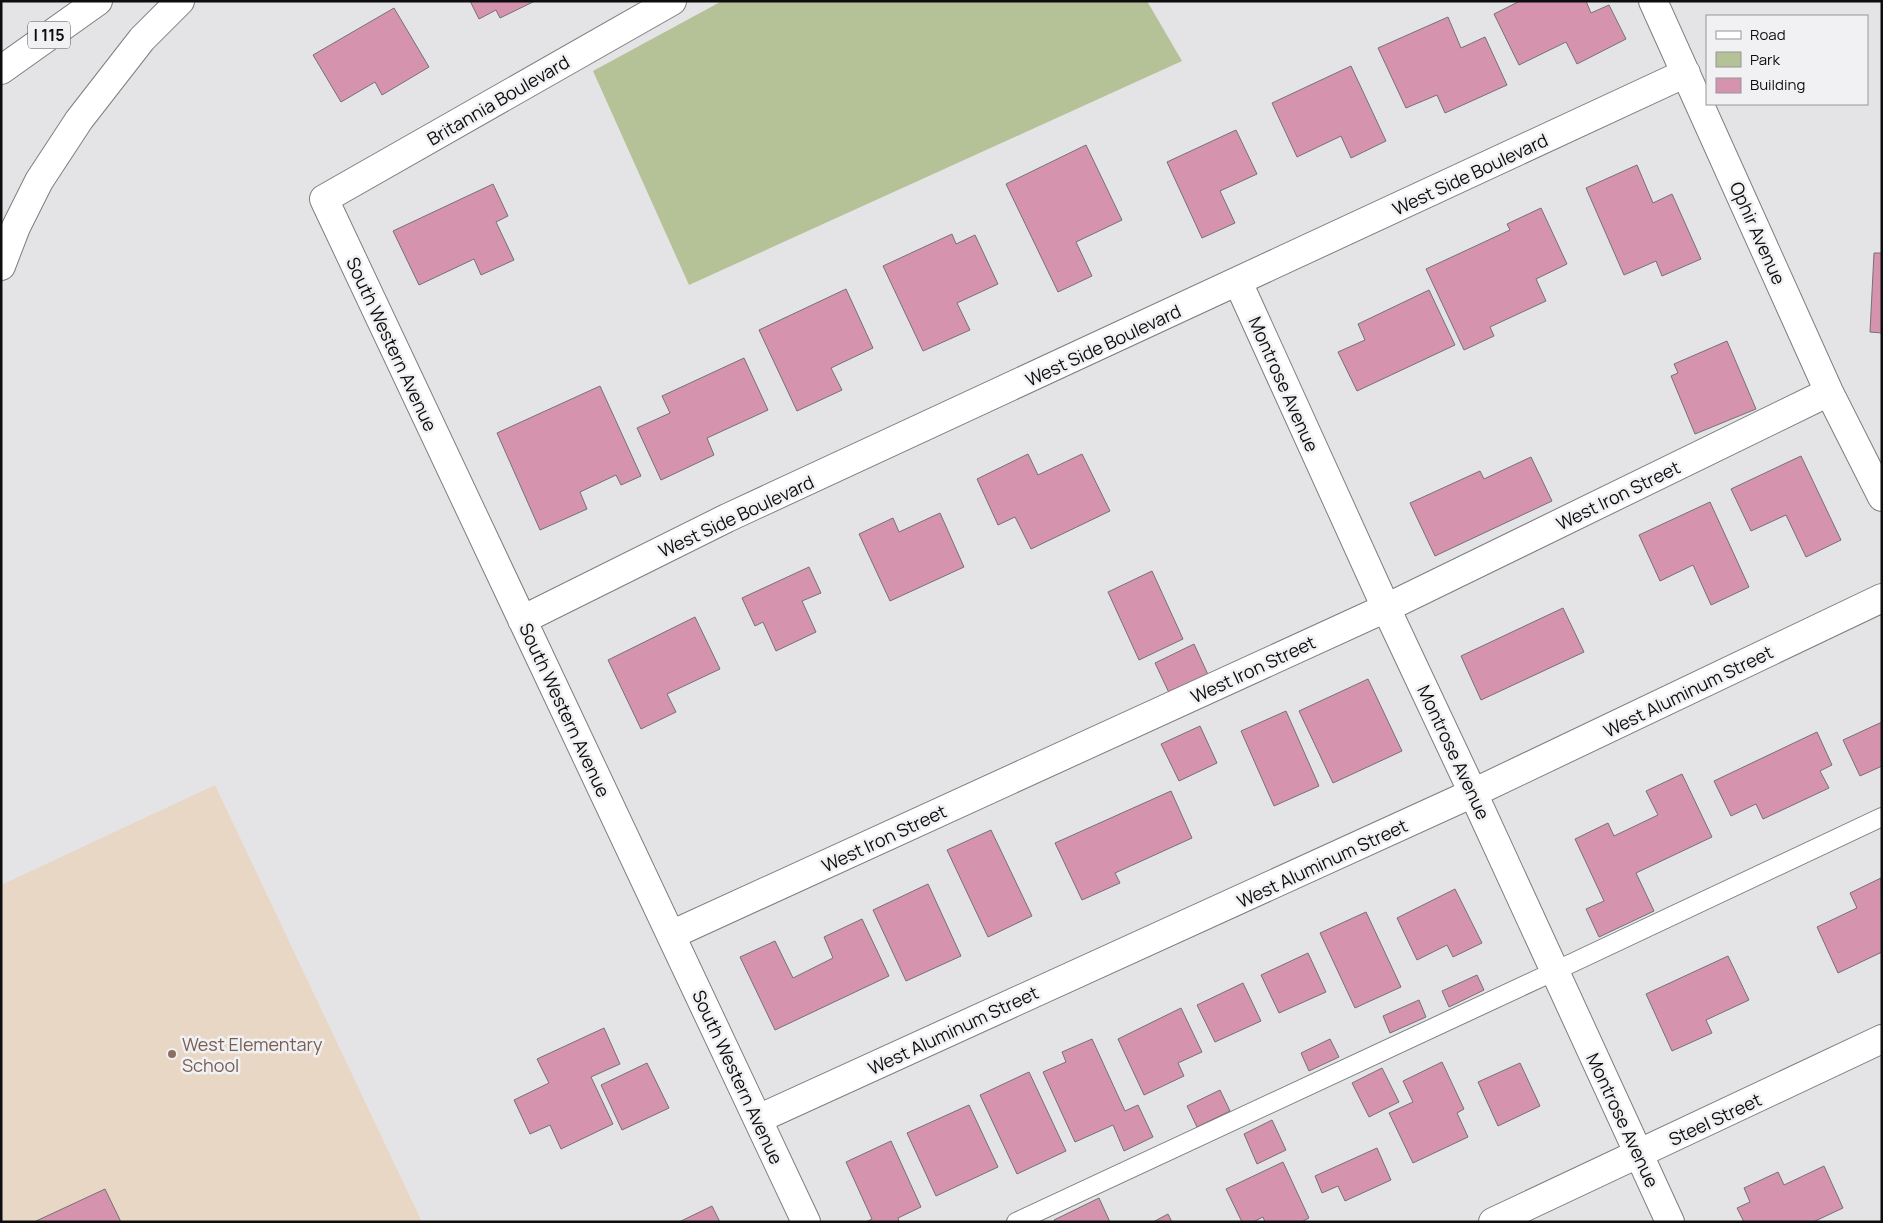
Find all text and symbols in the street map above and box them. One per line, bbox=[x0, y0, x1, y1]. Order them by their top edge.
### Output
legend bbox=[1706, 15, 1868, 105]
road number: I 115 bbox=[28, 22, 70, 48]
text: Road bbox=[1750, 24, 1786, 45]
street label: Britannia Boulevard bbox=[423, 49, 573, 151]
text: Park bbox=[1750, 49, 1780, 70]
text: Building bbox=[1750, 74, 1805, 95]
street label: West Side Boulevard bbox=[1388, 127, 1552, 221]
street label: Ophir Avenue bbox=[1725, 178, 1791, 288]
street label: South Western Avenue bbox=[341, 253, 443, 435]
street label: West Side Boulevard bbox=[1021, 298, 1185, 392]
street label: Montrose Avenue bbox=[1243, 313, 1325, 455]
street label: West Iron Street bbox=[1552, 455, 1684, 535]
street label: West Side Boulevard bbox=[654, 469, 818, 563]
street label: South Western Avenue bbox=[514, 619, 616, 801]
street label: West Iron Street bbox=[1187, 630, 1319, 708]
street label: West Aluminum Street bbox=[1599, 640, 1777, 742]
street label: Montrose Avenue bbox=[1412, 681, 1496, 823]
street label: West Iron Street bbox=[818, 799, 950, 877]
street label: West Aluminum Street bbox=[1233, 813, 1411, 913]
street label: West Aluminum Street bbox=[864, 980, 1042, 1080]
street label: South Western Avenue bbox=[687, 986, 789, 1168]
place label: West Elementary School bbox=[182, 1032, 323, 1077]
marker: West Elementary School bbox=[166, 1048, 178, 1060]
street label: Montrose Avenue bbox=[1581, 1049, 1665, 1191]
street label: Steel Street bbox=[1665, 1087, 1765, 1151]

